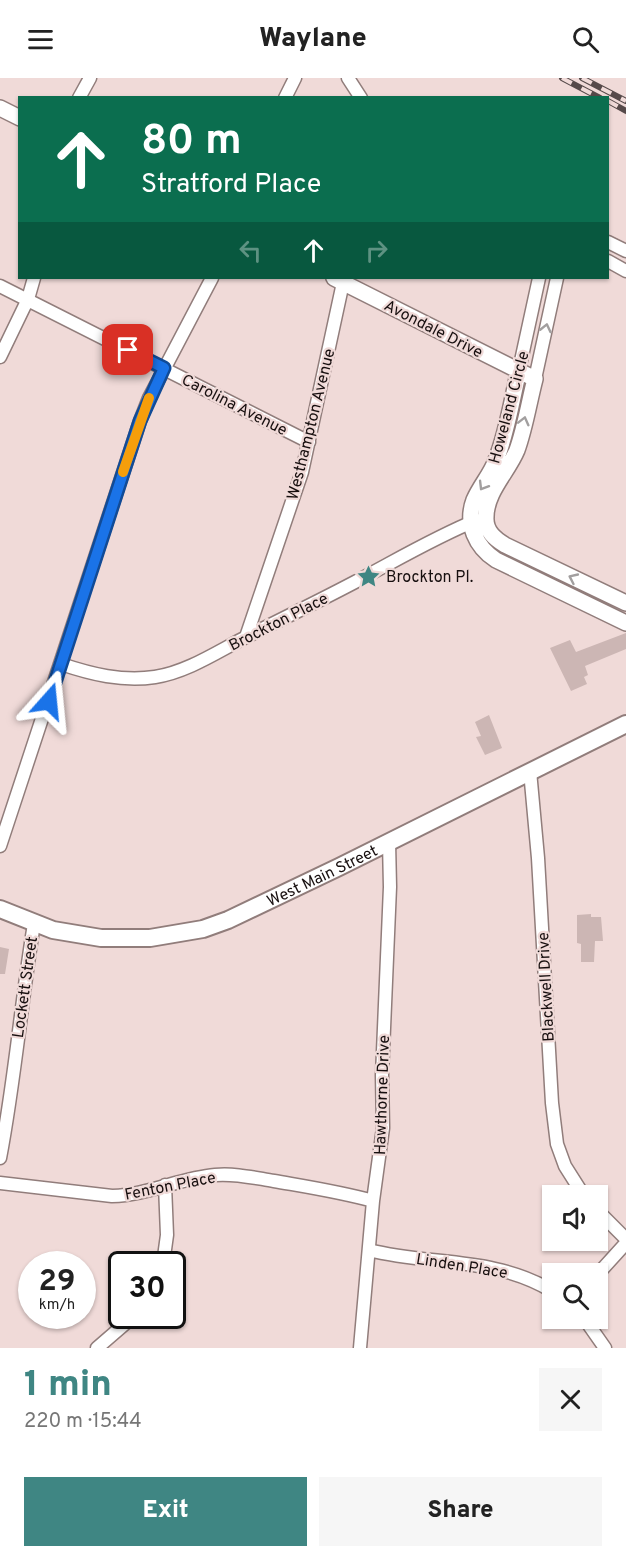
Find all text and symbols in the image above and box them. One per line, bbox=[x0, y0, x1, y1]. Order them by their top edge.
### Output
text: Waylane bbox=[259, 22, 367, 56]
icon: menu bbox=[24, 23, 57, 56]
icon: search bbox=[569, 23, 602, 56]
text: 80 m bbox=[141, 116, 242, 169]
icon: ahead bbox=[42, 120, 120, 198]
text: Stratford Place bbox=[141, 168, 321, 202]
icon: left bbox=[234, 234, 267, 267]
icon: ahead bbox=[297, 234, 330, 267]
icon: right bbox=[360, 234, 393, 267]
street label: Avondale Drive bbox=[380, 296, 486, 363]
one-way arrow bbox=[539, 323, 552, 333]
pin bbox=[102, 324, 153, 375]
icon: arrive bbox=[111, 333, 144, 366]
street label: Westhampton Avenue bbox=[283, 347, 340, 502]
street label: Howeland Circle bbox=[485, 349, 535, 466]
street label: Carolina Avenue bbox=[178, 371, 290, 441]
one-way arrow bbox=[517, 417, 530, 427]
one-way arrow bbox=[478, 480, 490, 490]
place icon: Brockton Pl. bbox=[355, 563, 381, 589]
place label: Brockton Pl. bbox=[386, 568, 473, 588]
one-way arrow bbox=[569, 573, 580, 585]
street label: Brockton Place bbox=[226, 589, 332, 656]
position arrow bbox=[17, 669, 81, 733]
street label: West Main Street bbox=[264, 841, 381, 912]
street label: Blackwell Drive bbox=[534, 932, 560, 1042]
street label: Lockett Street bbox=[9, 935, 43, 1039]
street label: Hawthorne Drive bbox=[371, 1035, 395, 1155]
street label: Fenton Place bbox=[123, 1168, 218, 1206]
map controls bbox=[542, 1185, 608, 1329]
button: sound bbox=[542, 1185, 608, 1251]
street label: Linden Place bbox=[414, 1250, 509, 1284]
speed limit sign: 30 bbox=[108, 1251, 186, 1329]
button: search bbox=[542, 1263, 608, 1329]
text: 29 bbox=[39, 1264, 75, 1301]
text: km/h bbox=[39, 1296, 75, 1315]
text: 1 min bbox=[24, 1363, 112, 1409]
button: close bbox=[539, 1368, 602, 1431]
text: 220 m · 15:44 bbox=[24, 1409, 142, 1435]
button: Exit bbox=[24, 1477, 307, 1546]
button: Share bbox=[319, 1477, 602, 1546]

